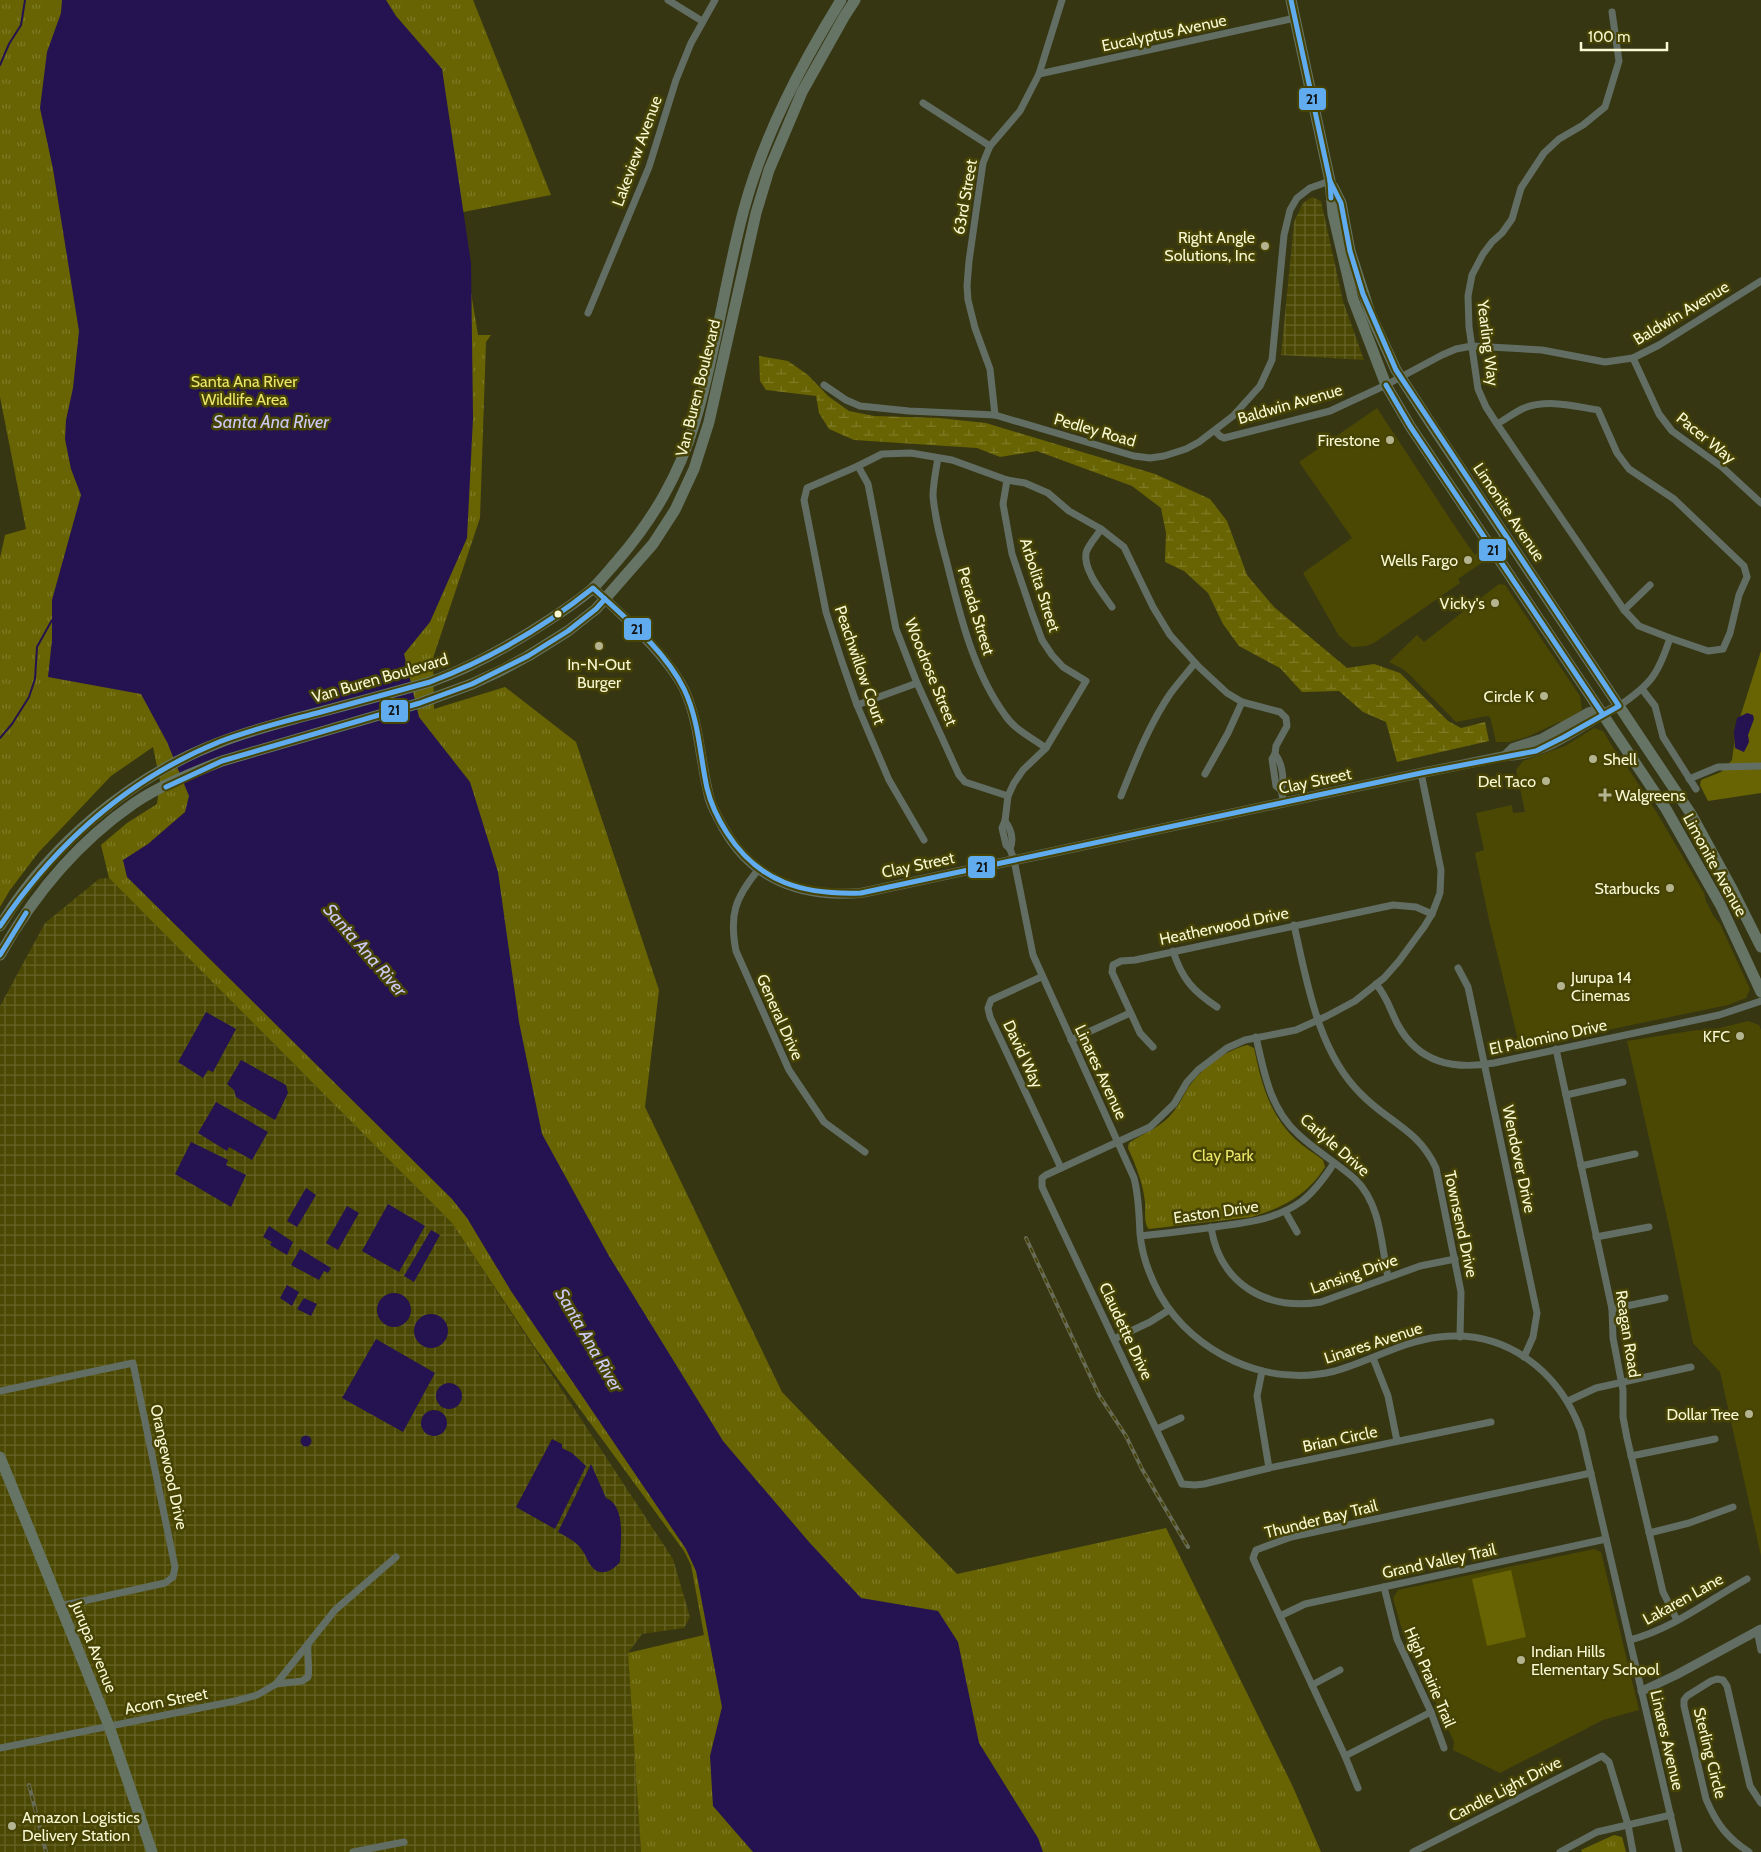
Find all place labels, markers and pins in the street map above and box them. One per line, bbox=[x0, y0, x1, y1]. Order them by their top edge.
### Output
place label: Right Angle Solutions, Inc bbox=[1164, 228, 1255, 265]
marker: Right Angle Solutions, Inc bbox=[1259, 240, 1271, 252]
place label: Firestone bbox=[1317, 431, 1380, 450]
marker: Firestone bbox=[1384, 434, 1396, 446]
place label: Wells Fargo bbox=[1381, 551, 1458, 570]
marker: Wells Fargo bbox=[1462, 554, 1474, 566]
place label: Vicky's bbox=[1439, 594, 1485, 613]
marker: Vicky's bbox=[1489, 597, 1501, 609]
unlabelled marker bbox=[553, 609, 563, 619]
marker: In-N-Out Burger bbox=[593, 640, 605, 652]
place label: In-N-Out Burger bbox=[567, 655, 631, 692]
place label: Circle K bbox=[1484, 687, 1534, 706]
marker: Circle K bbox=[1538, 690, 1550, 702]
place label: Shell bbox=[1603, 750, 1637, 769]
marker: Shell bbox=[1587, 753, 1599, 765]
place label: Del Taco bbox=[1478, 772, 1536, 791]
marker: Del Taco bbox=[1540, 775, 1552, 787]
place label: Walgreens bbox=[1615, 786, 1686, 805]
marker: Walgreens bbox=[1599, 789, 1611, 801]
place label: Starbucks bbox=[1594, 879, 1660, 898]
marker: Starbucks bbox=[1664, 882, 1676, 894]
place label: Jurupa 14 Cinemas bbox=[1570, 968, 1631, 1005]
marker: Jurupa 14 Cinemas bbox=[1555, 980, 1567, 992]
place label: KFC bbox=[1703, 1027, 1730, 1046]
marker: KFC bbox=[1734, 1030, 1746, 1042]
place label: Dollar Tree bbox=[1666, 1405, 1739, 1424]
marker: Dollar Tree bbox=[1743, 1408, 1755, 1420]
place label: Indian Hills Elementary School bbox=[1531, 1642, 1659, 1679]
marker: Indian Hills Elementary School bbox=[1515, 1654, 1527, 1666]
place label: Amazon Logistics Delivery Station bbox=[22, 1808, 140, 1845]
marker: Amazon Logistics Delivery Station bbox=[6, 1820, 18, 1832]

